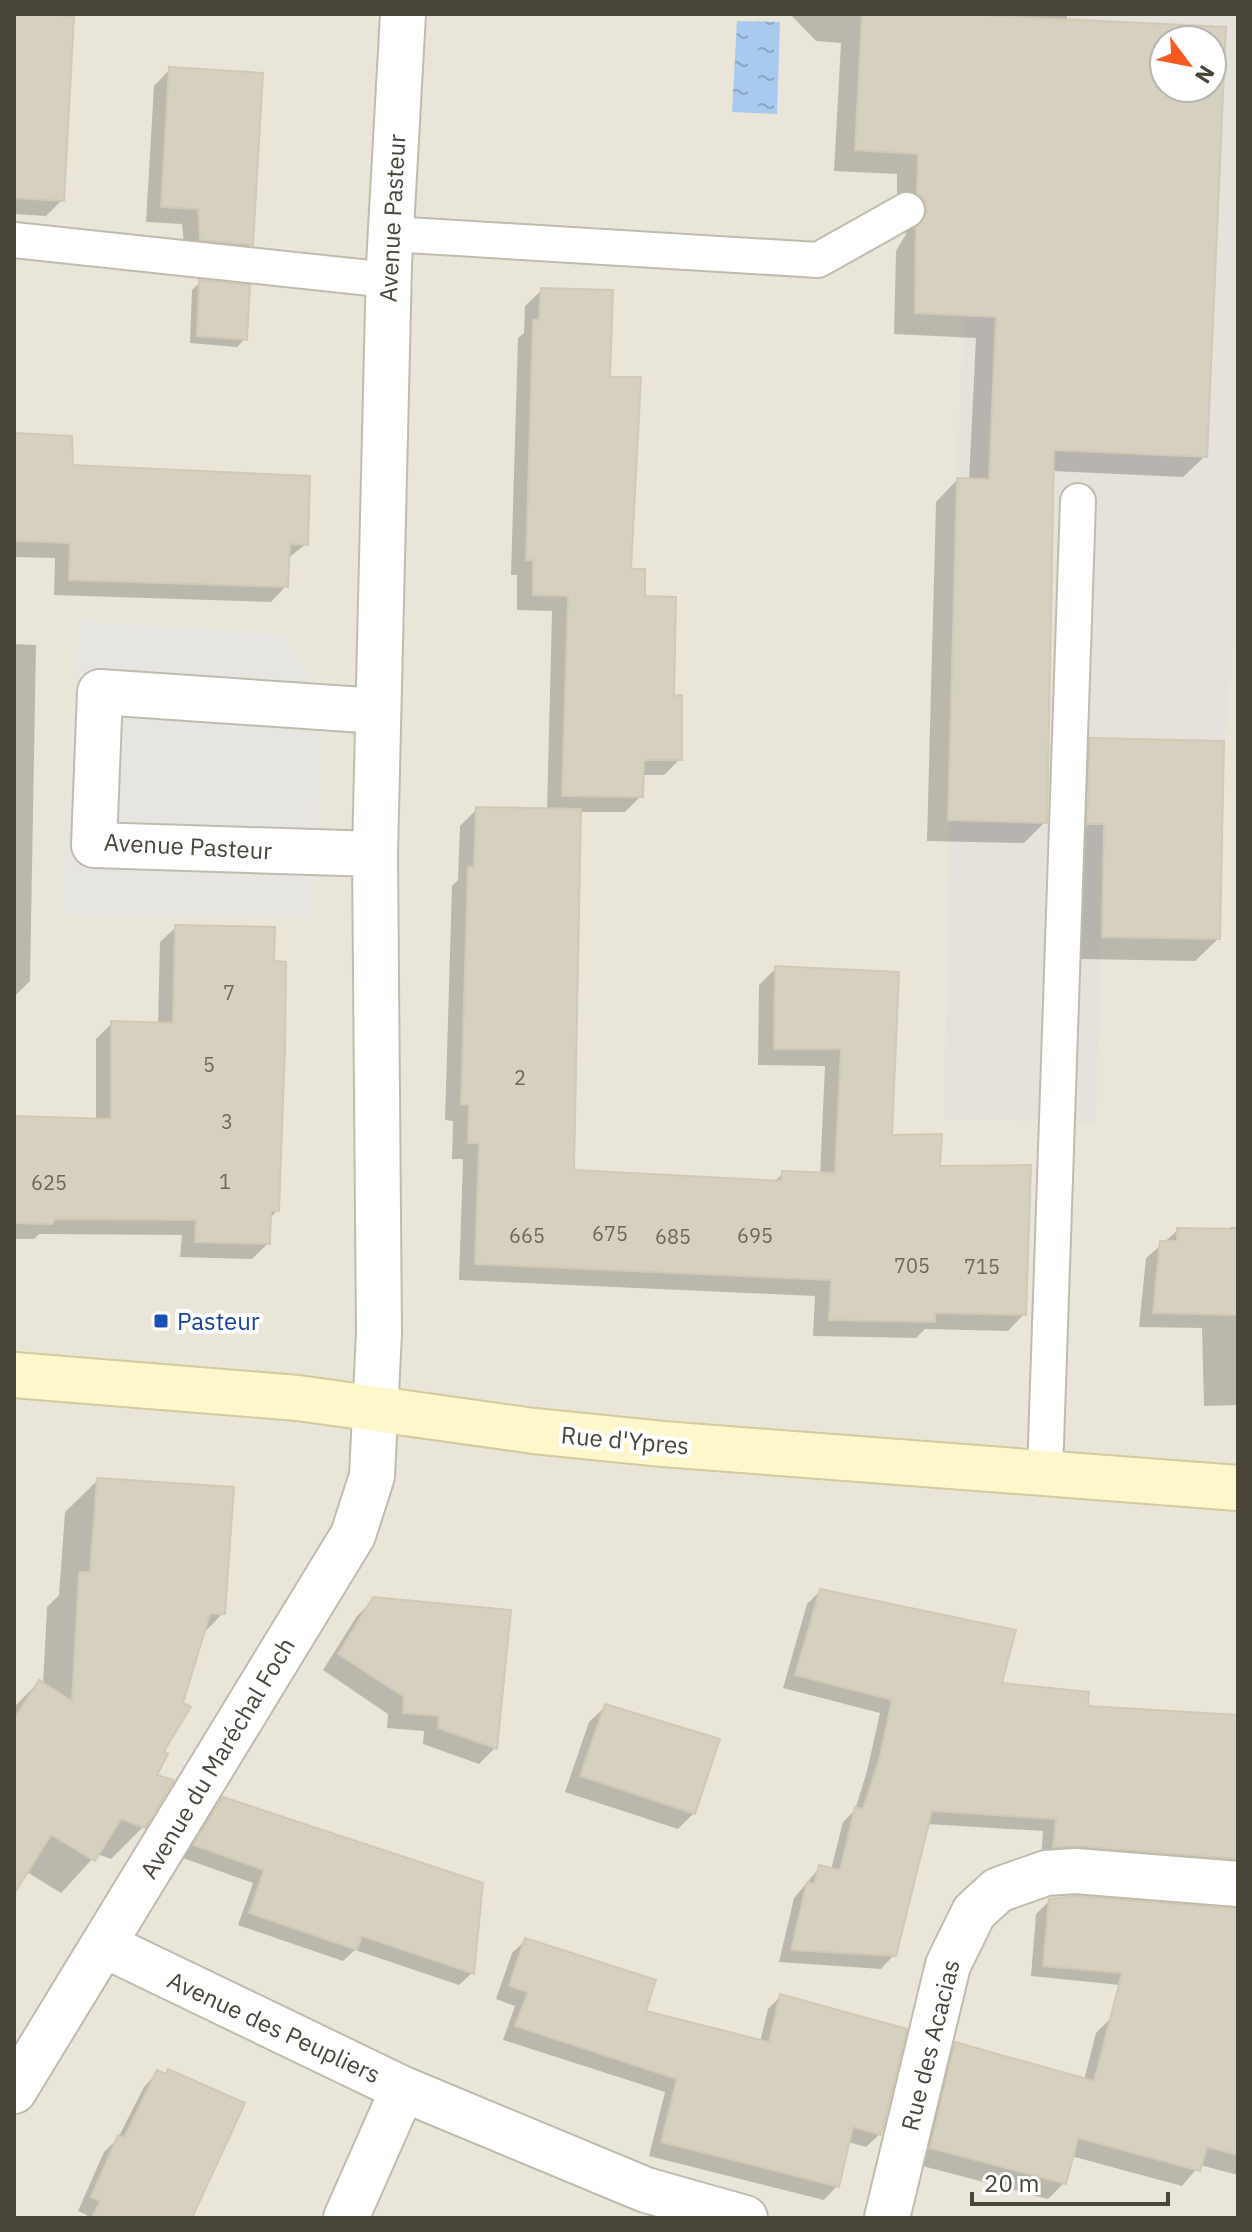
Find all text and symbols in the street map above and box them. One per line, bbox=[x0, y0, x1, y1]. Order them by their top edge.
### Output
north arrow bbox=[1148, 24, 1228, 104]
text: N bbox=[1189, 60, 1222, 89]
street label: Avenue Pasteur bbox=[372, 133, 412, 303]
street label: Avenue Pasteur bbox=[103, 826, 273, 866]
house number: 7 bbox=[223, 979, 235, 1006]
house number: 5 bbox=[203, 1051, 215, 1078]
house number: 2 bbox=[514, 1064, 526, 1091]
house number: 3 bbox=[221, 1108, 233, 1135]
house number: 1 bbox=[219, 1168, 231, 1195]
house number: 625 bbox=[31, 1169, 67, 1196]
house number: 675 bbox=[592, 1220, 628, 1247]
house number: 665 bbox=[509, 1222, 545, 1249]
house number: 695 bbox=[737, 1222, 773, 1249]
house number: 685 bbox=[655, 1223, 691, 1250]
house number: 705 bbox=[894, 1252, 930, 1279]
house number: 715 bbox=[964, 1253, 1000, 1280]
place label: Pasteur bbox=[177, 1305, 260, 1337]
marker: Pasteur bbox=[152, 1312, 170, 1330]
street label: Rue d'Ypres bbox=[560, 1418, 690, 1462]
street label: Avenue du Maréchal Foch bbox=[132, 1632, 302, 1884]
street label: Rue des Acacias bbox=[893, 1956, 967, 2134]
street label: Avenue des Peupliers bbox=[162, 1964, 386, 2090]
scale bar bbox=[972, 2156, 1168, 2206]
text: 20 m bbox=[984, 2167, 1039, 2199]

